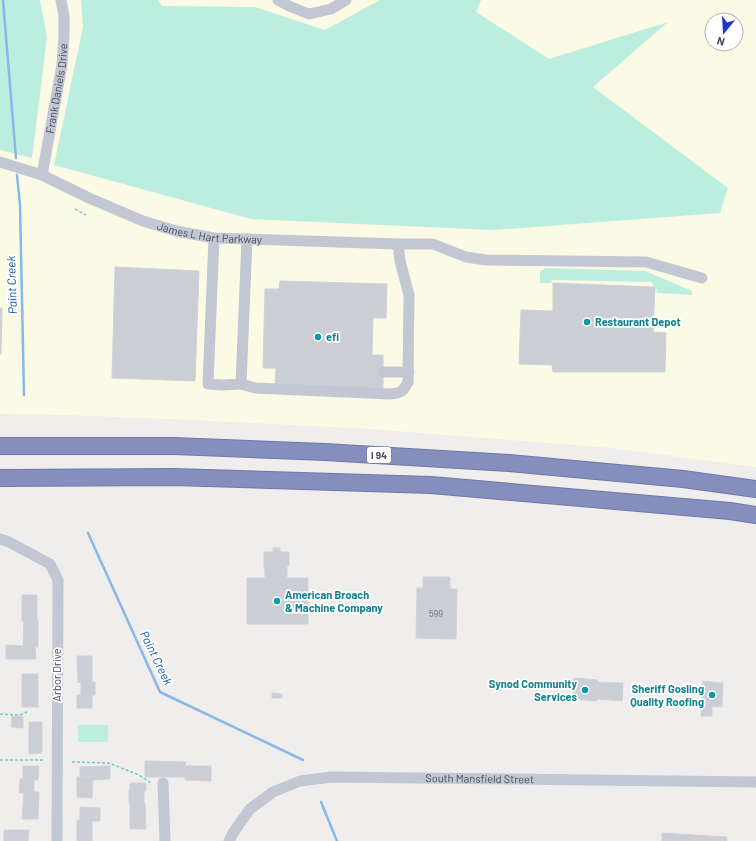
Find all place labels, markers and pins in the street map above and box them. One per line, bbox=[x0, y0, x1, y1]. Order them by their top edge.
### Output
place label: Restaurant Depot bbox=[595, 315, 681, 328]
marker: Restaurant Depot bbox=[582, 317, 592, 327]
place label: efi bbox=[326, 330, 339, 343]
marker: efi bbox=[313, 332, 323, 342]
place label: American Broach & Machine Company bbox=[285, 588, 383, 614]
marker: American Broach & Machine Company bbox=[272, 596, 282, 606]
place label: Synod Community Services bbox=[489, 677, 577, 703]
place label: Sheriff Gosling Quality Roofing bbox=[630, 682, 704, 708]
marker: Synod Community Services bbox=[580, 685, 590, 695]
marker: Sheriff Gosling Quality Roofing bbox=[707, 690, 717, 700]

